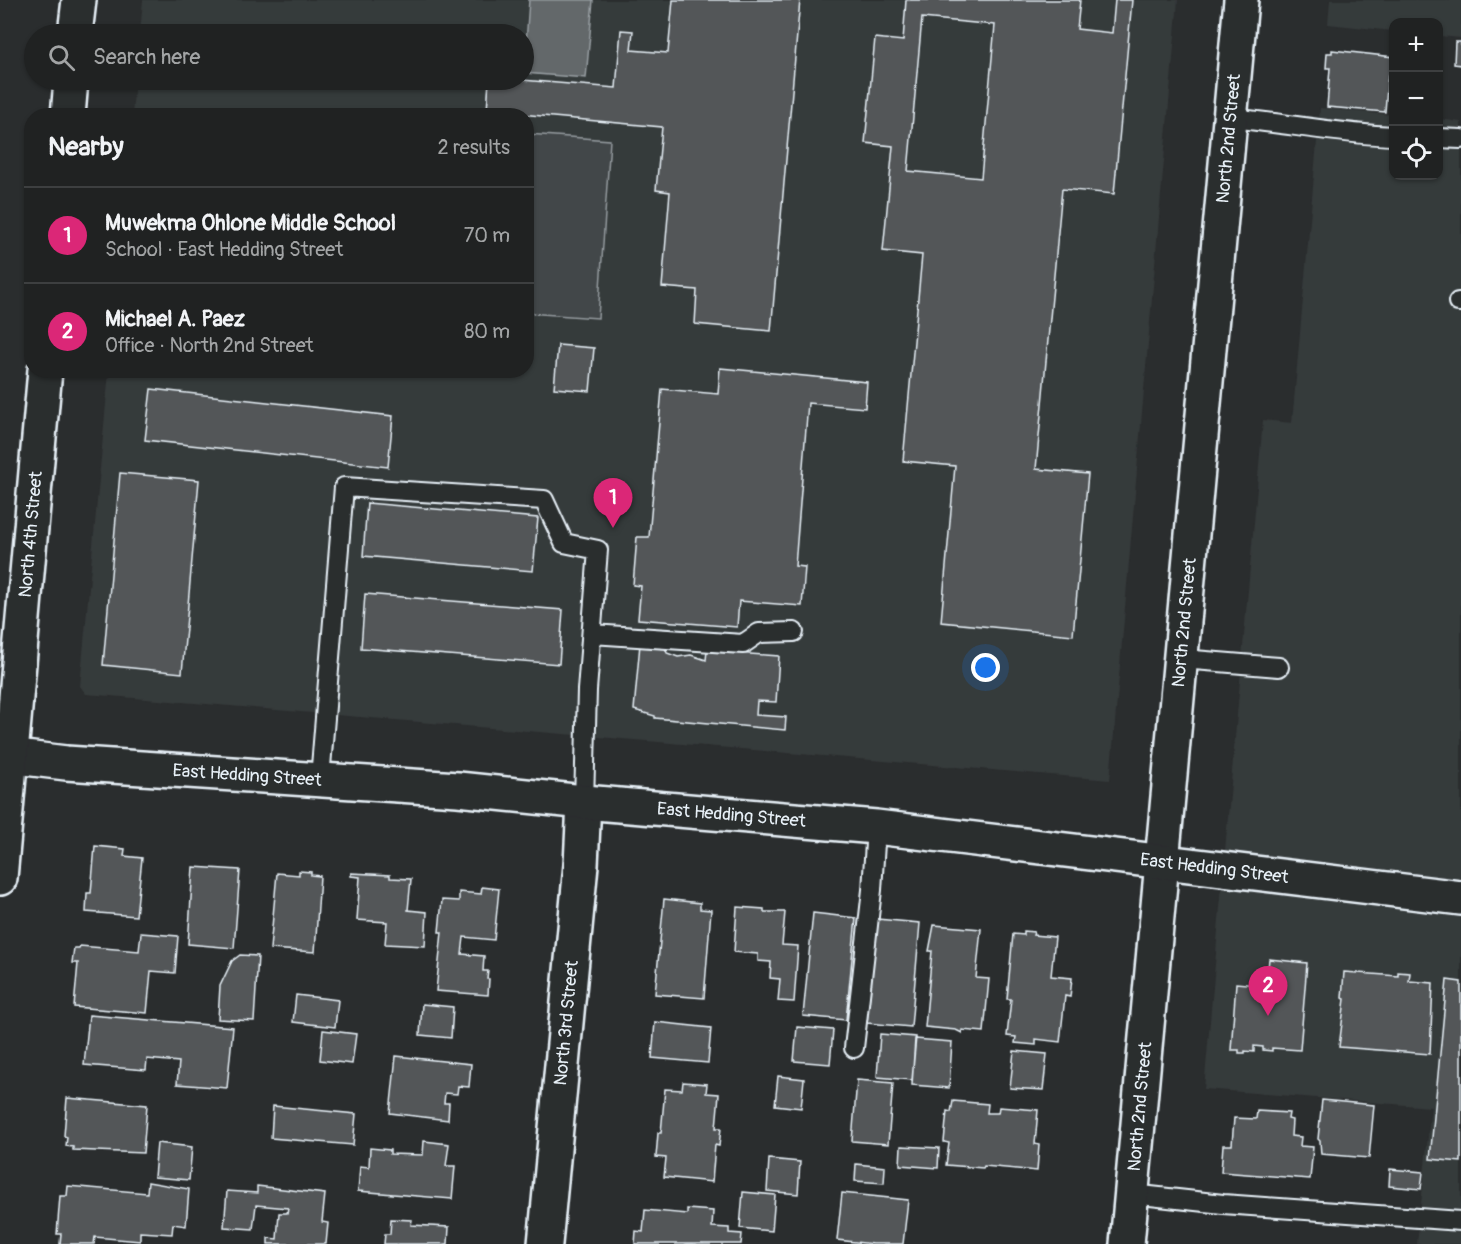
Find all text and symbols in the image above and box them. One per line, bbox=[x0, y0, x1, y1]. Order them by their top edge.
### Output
map controls bbox=[1389, 18, 1443, 180]
button: + bbox=[1389, 18, 1443, 72]
search box bbox=[24, 24, 534, 90]
icon: search bbox=[45, 41, 78, 74]
text: Search here bbox=[93, 43, 200, 71]
street label: North 2nd Street bbox=[1211, 72, 1246, 204]
button: − bbox=[1389, 72, 1443, 126]
button: locate bbox=[1389, 126, 1443, 180]
text: Nearby bbox=[48, 131, 124, 163]
text: 2 results bbox=[438, 135, 510, 160]
text: Muwekma Ohlone Middle School bbox=[105, 209, 396, 237]
text: 1 bbox=[64, 223, 71, 248]
text: 70 m bbox=[464, 223, 510, 248]
text: School · East Hedding Street bbox=[105, 237, 343, 262]
text: Michael A. Paez bbox=[105, 305, 245, 333]
text: 2 bbox=[62, 319, 73, 344]
text: 80 m bbox=[464, 319, 510, 344]
text: Office · North 2nd Street bbox=[105, 333, 314, 358]
street label: North 4th Street bbox=[14, 469, 48, 599]
pin: 1 bbox=[594, 478, 632, 528]
street label: North 2nd Street bbox=[1167, 556, 1202, 688]
your location bbox=[971, 653, 1000, 682]
street label: East Hedding Street bbox=[172, 759, 323, 792]
street label: East Hedding Street bbox=[656, 797, 807, 833]
street label: East Hedding Street bbox=[1139, 848, 1291, 889]
street label: North 3rd Street bbox=[549, 959, 584, 1087]
pin: 2 bbox=[1248, 966, 1288, 1016]
street label: North 2nd Street bbox=[1123, 1040, 1158, 1172]

